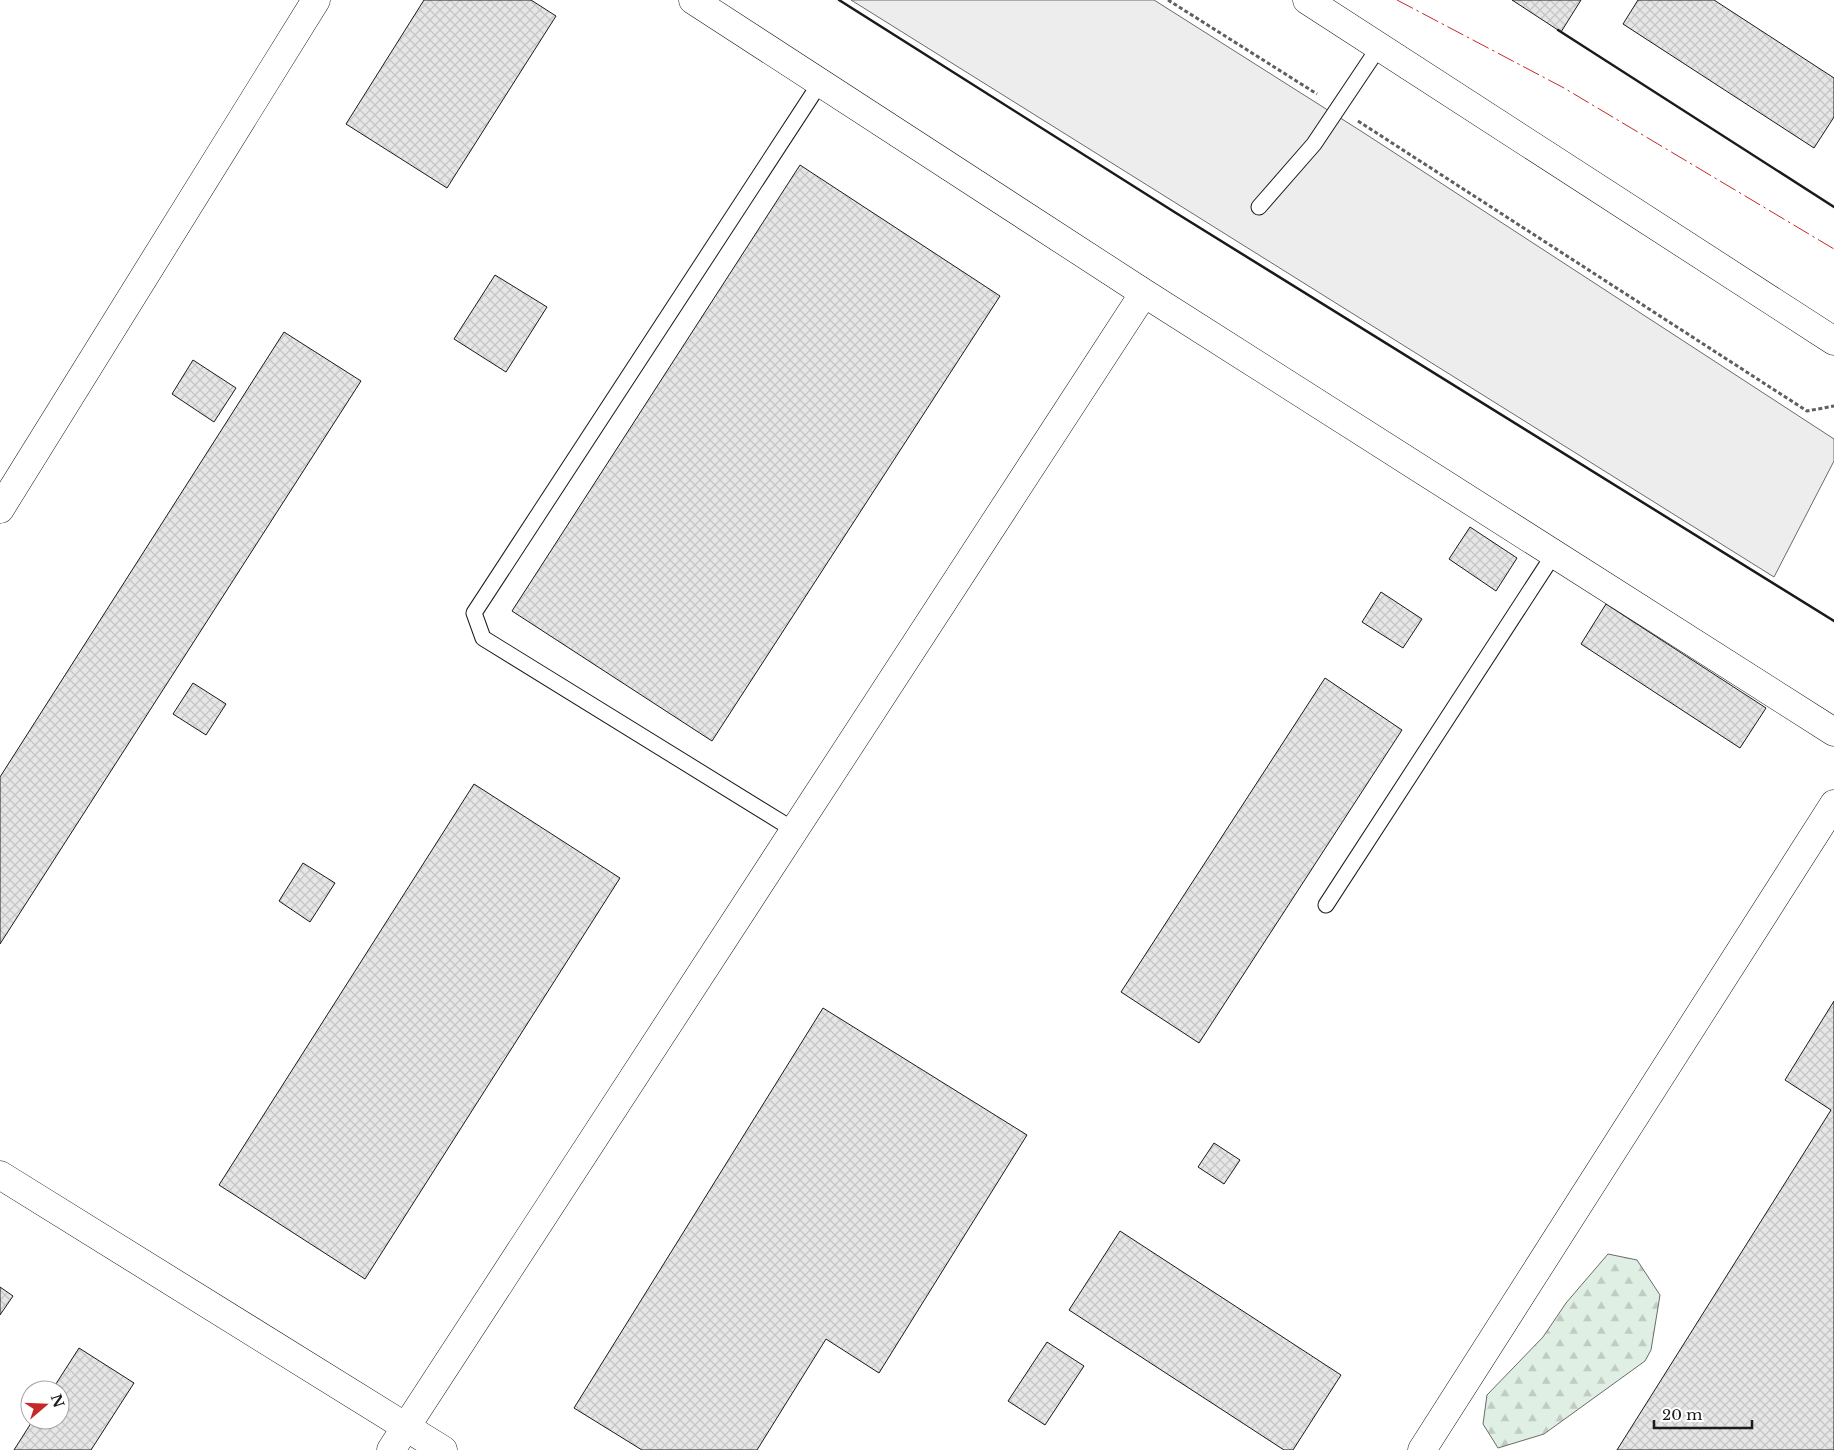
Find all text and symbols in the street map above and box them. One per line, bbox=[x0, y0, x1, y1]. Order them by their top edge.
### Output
north arrow bbox=[20, 1380, 70, 1430]
text: N bbox=[47, 1392, 68, 1410]
scale bar bbox=[1654, 1398, 1752, 1430]
text: 20 m bbox=[1662, 1405, 1702, 1424]

